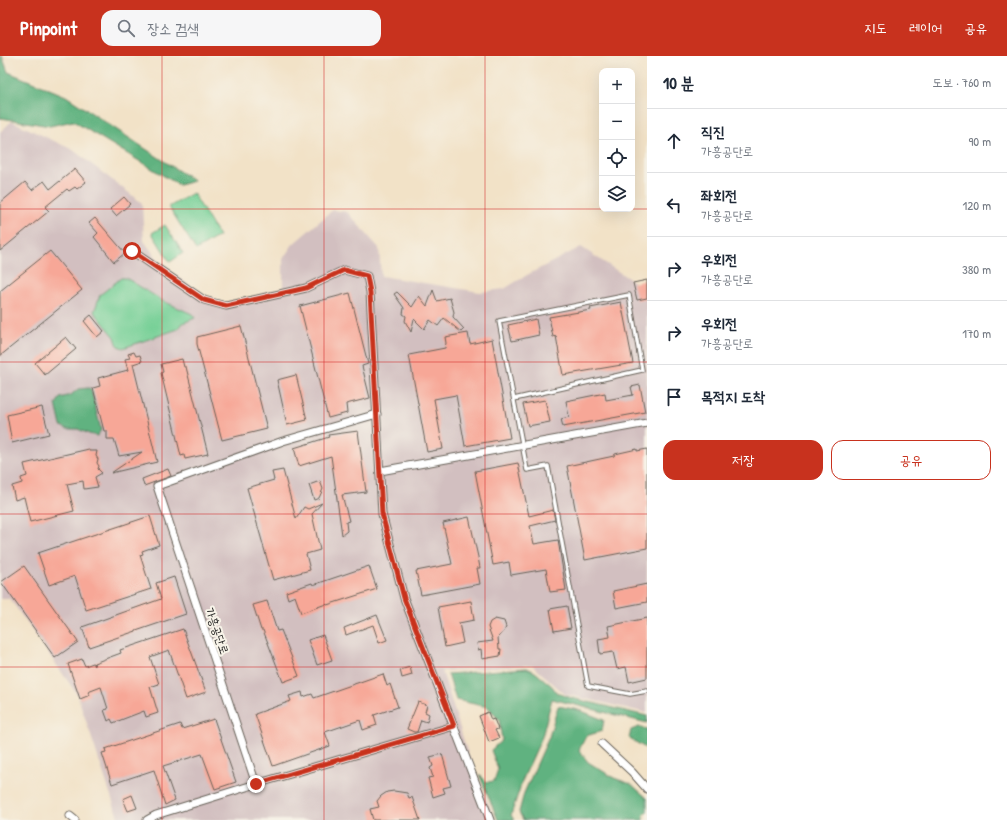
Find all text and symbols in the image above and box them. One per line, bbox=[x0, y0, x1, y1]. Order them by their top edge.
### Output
search box bbox=[101, 10, 381, 46]
text: Pinpoint bbox=[20, 15, 77, 41]
icon: search bbox=[115, 17, 137, 39]
text: 장소 검색 bbox=[147, 18, 199, 39]
text: 지도 bbox=[864, 18, 887, 37]
text: 레이어 bbox=[909, 18, 942, 37]
text: 공유 bbox=[964, 18, 987, 37]
map controls bbox=[599, 68, 635, 212]
button: + bbox=[599, 68, 635, 104]
text: 10 분 bbox=[663, 71, 694, 94]
text: 도보 · 760 m bbox=[932, 73, 991, 91]
button: − bbox=[599, 104, 635, 140]
text: 직진 bbox=[701, 121, 725, 142]
icon: ahead bbox=[663, 130, 685, 152]
text: 90 m bbox=[969, 132, 991, 150]
button: locate bbox=[599, 140, 635, 176]
text: 가흥공단로 bbox=[701, 142, 753, 160]
button: layers bbox=[599, 176, 635, 212]
text: 좌회전 bbox=[701, 185, 737, 206]
icon: left bbox=[663, 194, 685, 216]
text: 120 m bbox=[963, 196, 991, 214]
text: 가흥공단로 bbox=[701, 206, 753, 224]
route start bbox=[123, 242, 141, 260]
text: 우회전 bbox=[701, 249, 737, 270]
icon: right bbox=[663, 258, 685, 280]
text: 380 m bbox=[962, 260, 991, 278]
text: 가흥공단로 bbox=[701, 270, 753, 288]
text: 우회전 bbox=[701, 313, 737, 334]
icon: right bbox=[663, 322, 685, 344]
text: 170 m bbox=[962, 324, 991, 342]
text: 가흥공단로 bbox=[701, 334, 753, 352]
icon: arrive bbox=[663, 386, 685, 408]
text: 목적지 도착 bbox=[701, 386, 765, 407]
button: 저장 bbox=[663, 440, 823, 480]
button: 공유 bbox=[831, 440, 991, 480]
street label: 가흥공단로 bbox=[202, 605, 233, 656]
route end bbox=[247, 775, 265, 793]

